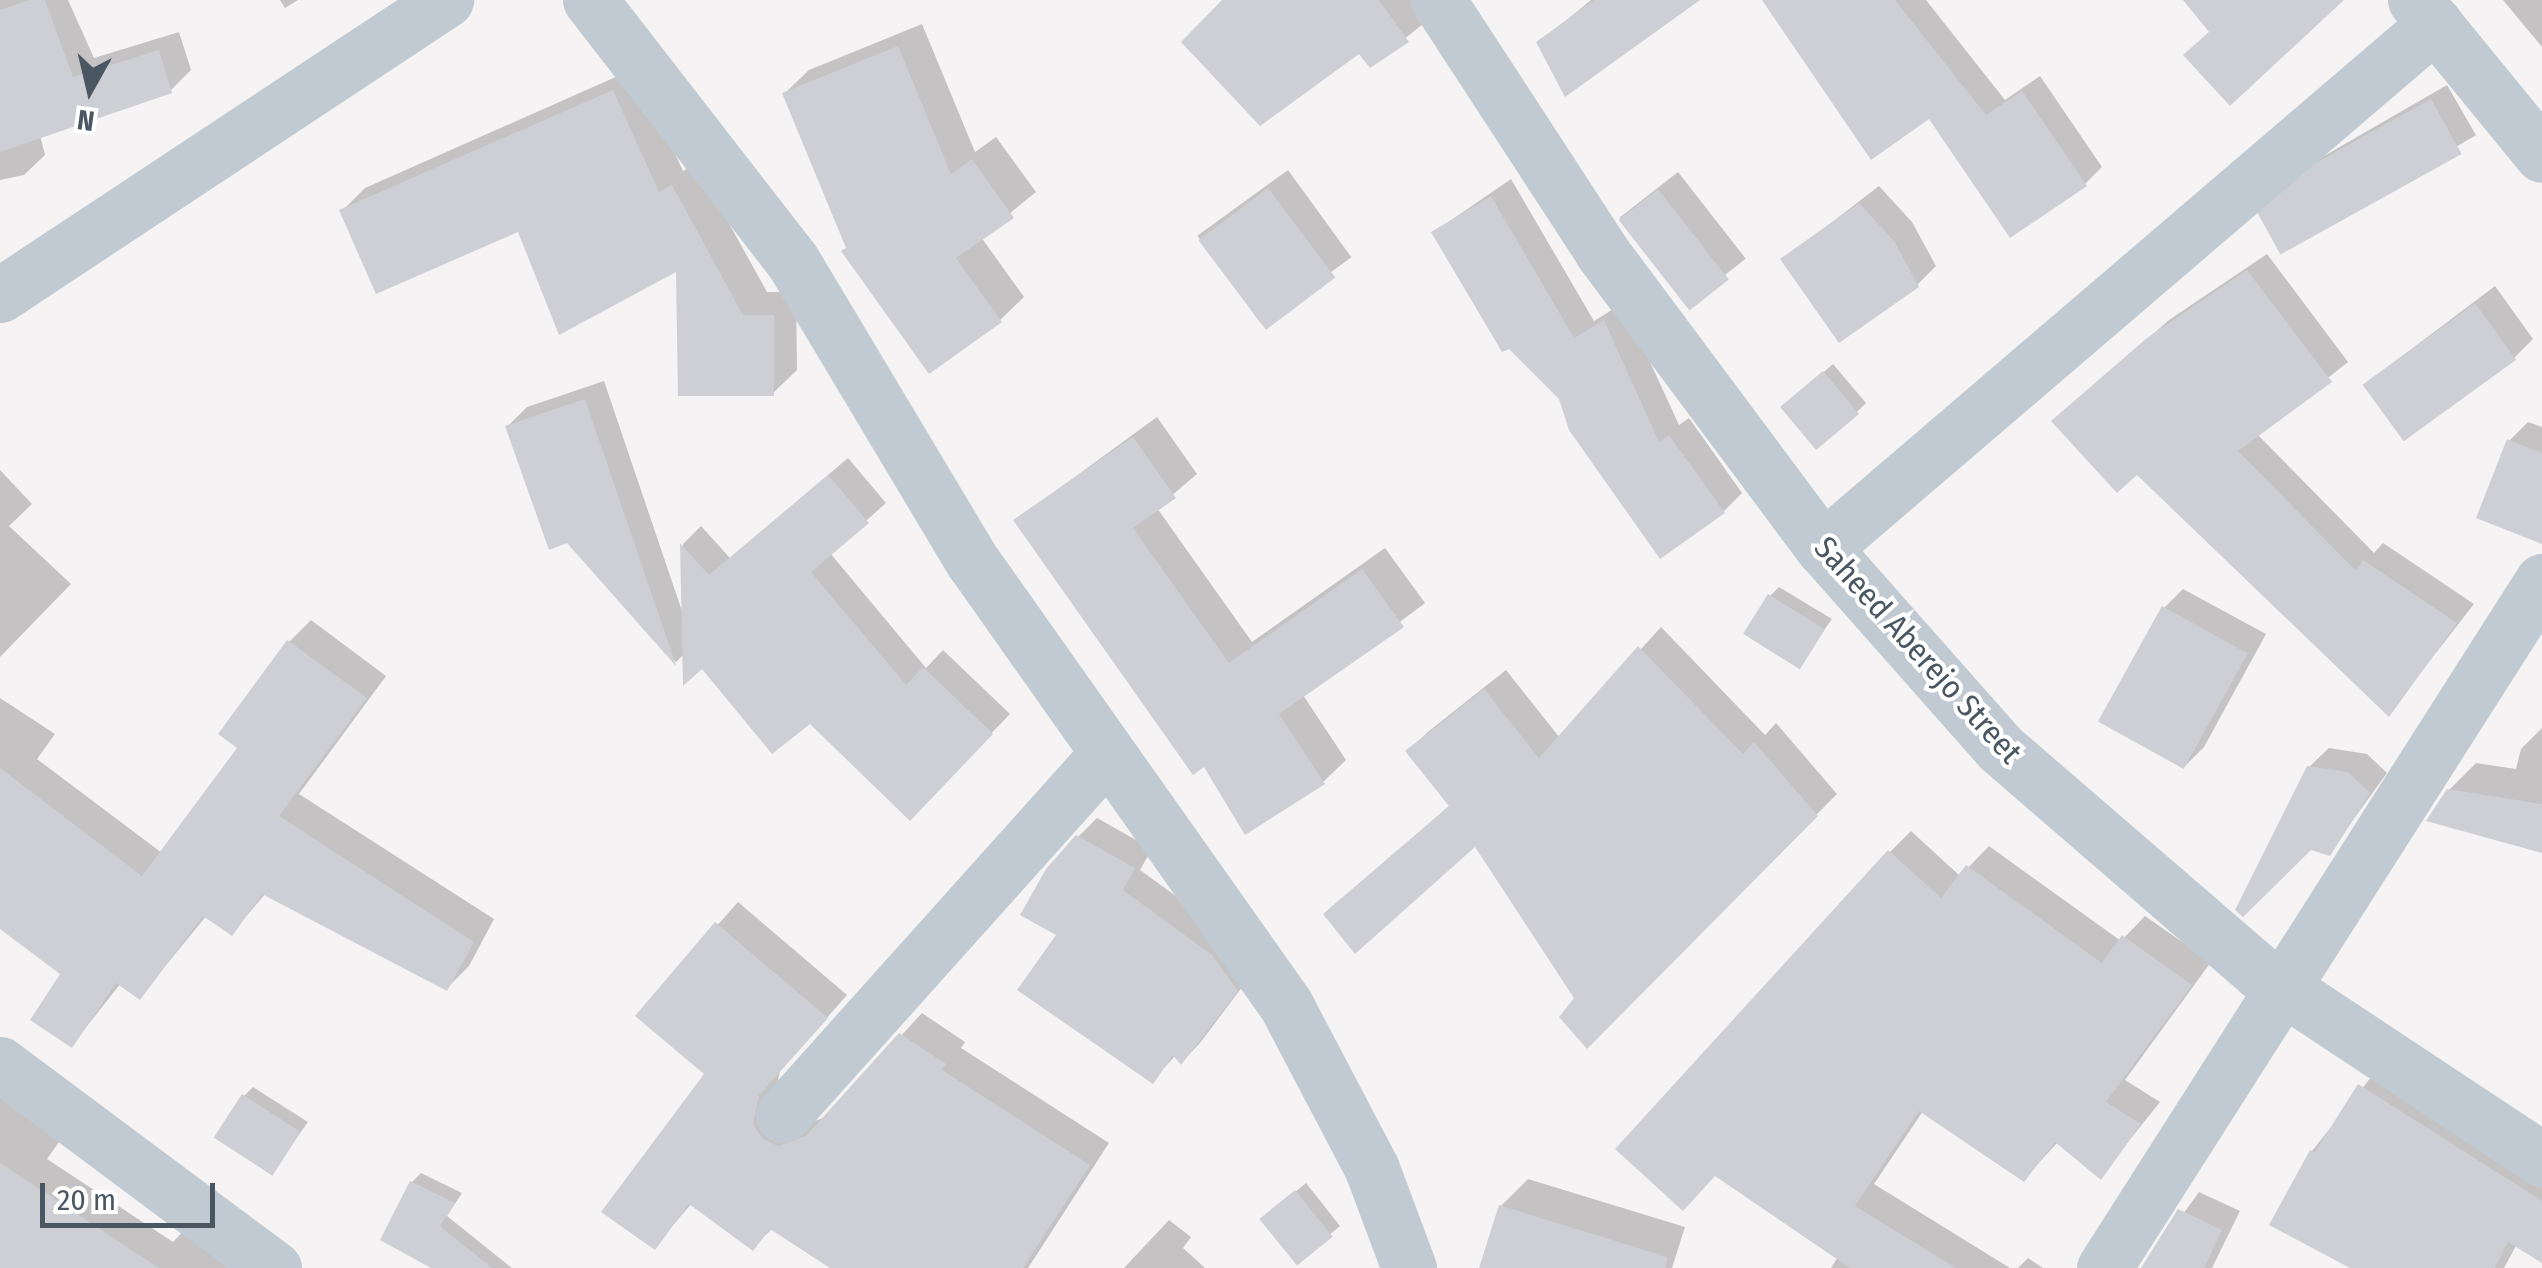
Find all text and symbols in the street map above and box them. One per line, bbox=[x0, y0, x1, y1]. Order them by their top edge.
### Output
north arrow bbox=[40, 40, 140, 140]
text: N bbox=[75, 103, 96, 138]
street label: Saheed Aberejo Street bbox=[1806, 529, 2030, 771]
scale bar bbox=[45, 1163, 220, 1225]
text: 20 m bbox=[57, 1182, 116, 1218]

